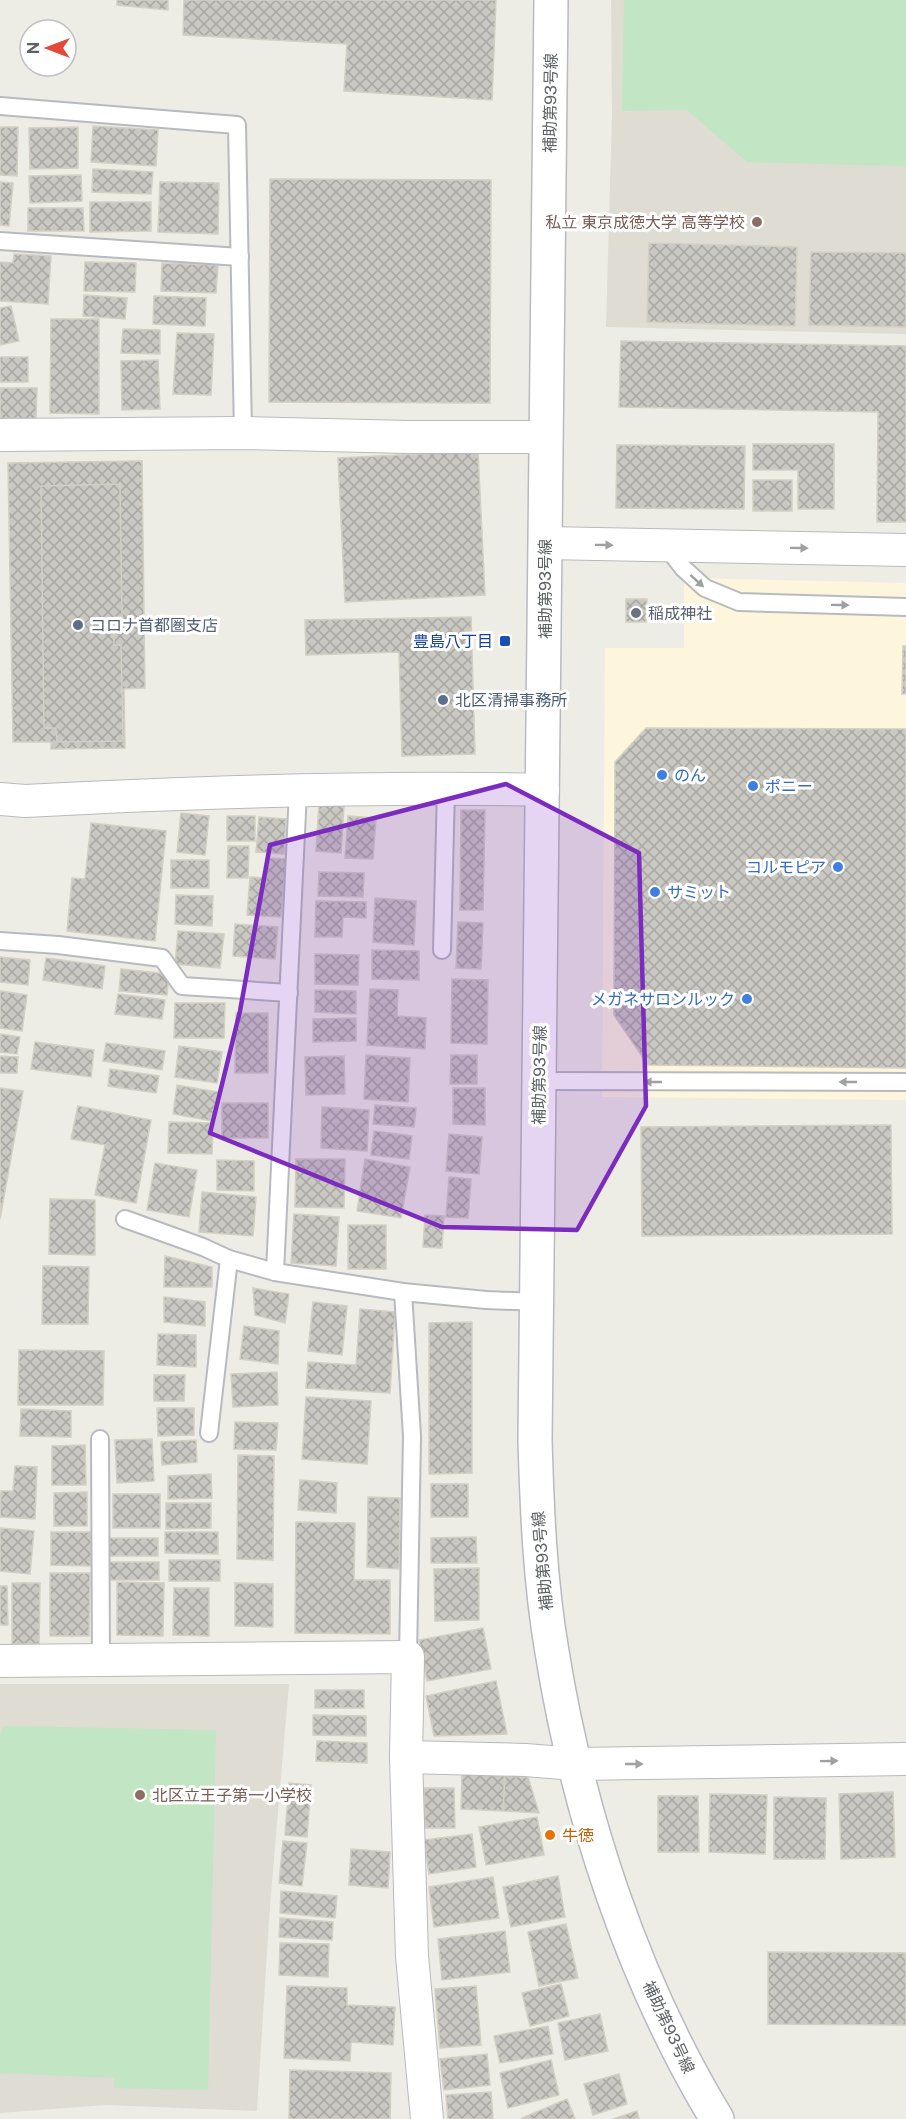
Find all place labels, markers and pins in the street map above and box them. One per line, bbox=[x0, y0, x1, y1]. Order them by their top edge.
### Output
place label: 私立 東京成徳大学 高等学校 bbox=[545, 213, 745, 232]
marker: 私立 東京成徳大学 高等学校 bbox=[750, 215, 764, 229]
place label: 稲成神社 bbox=[648, 604, 712, 623]
marker: 稲成神社 bbox=[629, 606, 643, 620]
place label: コロナ首都圏支店 bbox=[90, 616, 218, 635]
marker: コロナ首都圏支店 bbox=[71, 618, 85, 632]
place label: 豊島八丁目 bbox=[413, 632, 493, 651]
marker: 豊島八丁目 bbox=[498, 634, 512, 648]
place label: 北区清掃事務所 bbox=[455, 691, 567, 710]
marker: 北区清掃事務所 bbox=[436, 693, 450, 707]
place label: のん bbox=[674, 766, 706, 785]
marker: のん bbox=[655, 768, 669, 782]
place label: ポニー bbox=[765, 777, 813, 796]
marker: ポニー bbox=[746, 779, 760, 793]
place label: コルモピア bbox=[746, 858, 826, 877]
marker: コルモピア bbox=[831, 860, 845, 874]
place label: サミット bbox=[667, 883, 731, 902]
marker: サミット bbox=[648, 885, 662, 899]
place label: メガネサロンルック bbox=[591, 990, 735, 1009]
marker: メガネサロンルック bbox=[740, 992, 754, 1006]
place label: 北区立王子第一小学校 bbox=[152, 1786, 312, 1805]
marker: 北区立王子第一小学校 bbox=[133, 1788, 147, 1802]
place label: 牛徳 bbox=[562, 1826, 594, 1845]
marker: 牛徳 bbox=[543, 1828, 557, 1842]

